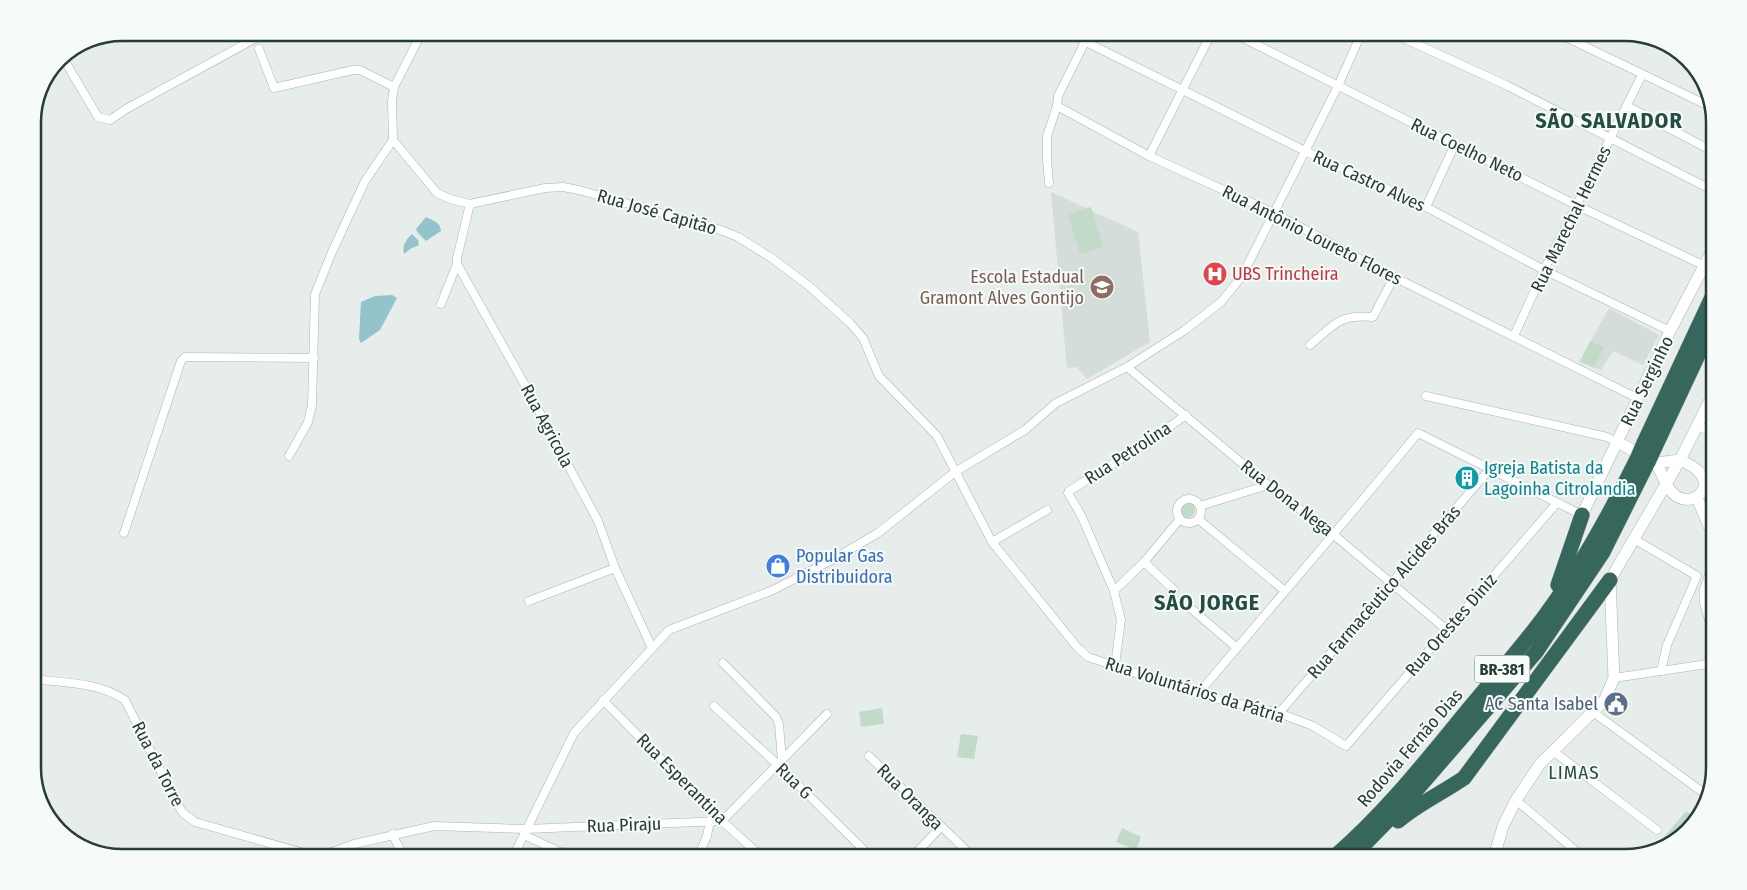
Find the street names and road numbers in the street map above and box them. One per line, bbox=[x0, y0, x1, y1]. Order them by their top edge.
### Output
street label: Rua Coelho Neto bbox=[1407, 113, 1527, 187]
street label: Rua Marechal Hermes bbox=[1526, 142, 1616, 296]
street label: Rua Castro Alves bbox=[1309, 145, 1429, 217]
street label: Rua Antônio Loureto Flores bbox=[1218, 180, 1406, 290]
street label: Rua José Capitão bbox=[595, 184, 719, 240]
street label: Rua Serginho bbox=[1616, 332, 1678, 430]
street label: Rua Agricola bbox=[516, 381, 578, 472]
street label: Rua Petrolina bbox=[1081, 417, 1176, 489]
street label: Rua Dona Nega bbox=[1236, 455, 1338, 541]
street label: Rua Farmacêutico Alcides Brás bbox=[1303, 500, 1466, 683]
street label: Rua Orestes Diniz bbox=[1401, 569, 1501, 681]
street label: Rua Voluntários da Pátria bbox=[1103, 652, 1288, 728]
road number: BR-381 bbox=[1474, 656, 1530, 682]
street label: Rodovia Fernão Dias bbox=[1353, 684, 1468, 812]
street label: Rua da Torre bbox=[127, 718, 189, 810]
street label: Rua Esperantina bbox=[632, 729, 732, 829]
street label: Rua G bbox=[771, 758, 817, 804]
street label: Rua Oranga bbox=[872, 759, 948, 835]
street label: Rua Piraju bbox=[586, 813, 662, 837]

